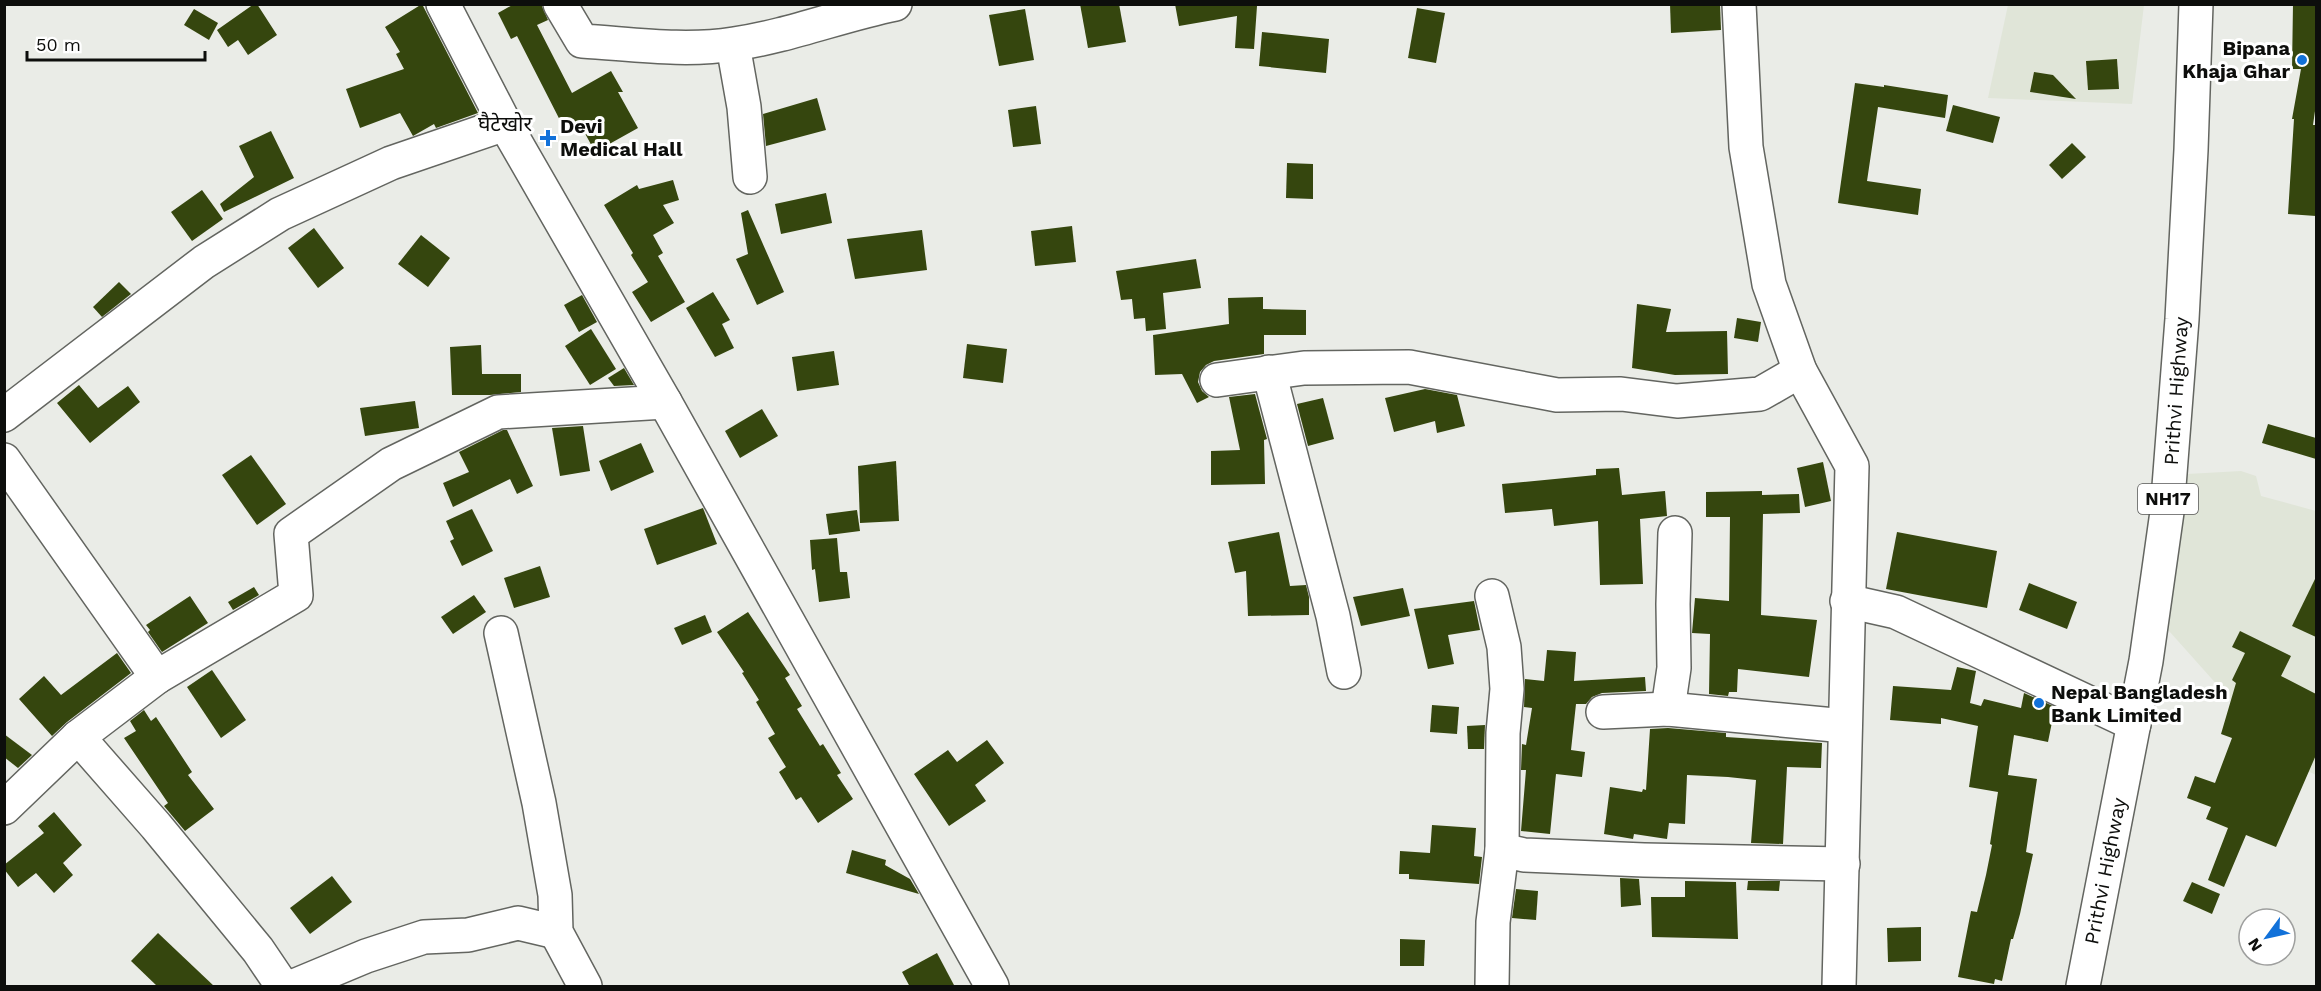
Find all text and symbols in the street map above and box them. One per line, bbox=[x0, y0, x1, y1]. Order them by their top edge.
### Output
scale bar bbox=[27, 24, 206, 62]
text: 50 m bbox=[36, 34, 81, 55]
place label: Bipana Khaja Ghar bbox=[2182, 36, 2290, 83]
marker: Bipana Khaja Ghar bbox=[2295, 53, 2309, 67]
district label: घैटेखोर bbox=[478, 111, 533, 136]
place label: Devi Medical Hall bbox=[560, 114, 683, 161]
marker: Devi Medical Hall bbox=[541, 131, 555, 145]
street label: Prithvi Highway bbox=[2159, 315, 2193, 466]
road number: NH17 bbox=[2138, 484, 2198, 514]
place label: Nepal Bangladesh Bank Limited bbox=[2051, 680, 2228, 727]
marker: Nepal Bangladesh Bank Limited bbox=[2032, 696, 2046, 710]
street label: Prithvi Highway bbox=[2079, 795, 2131, 946]
north arrow bbox=[2237, 907, 2297, 967]
text: N bbox=[2244, 935, 2266, 955]

